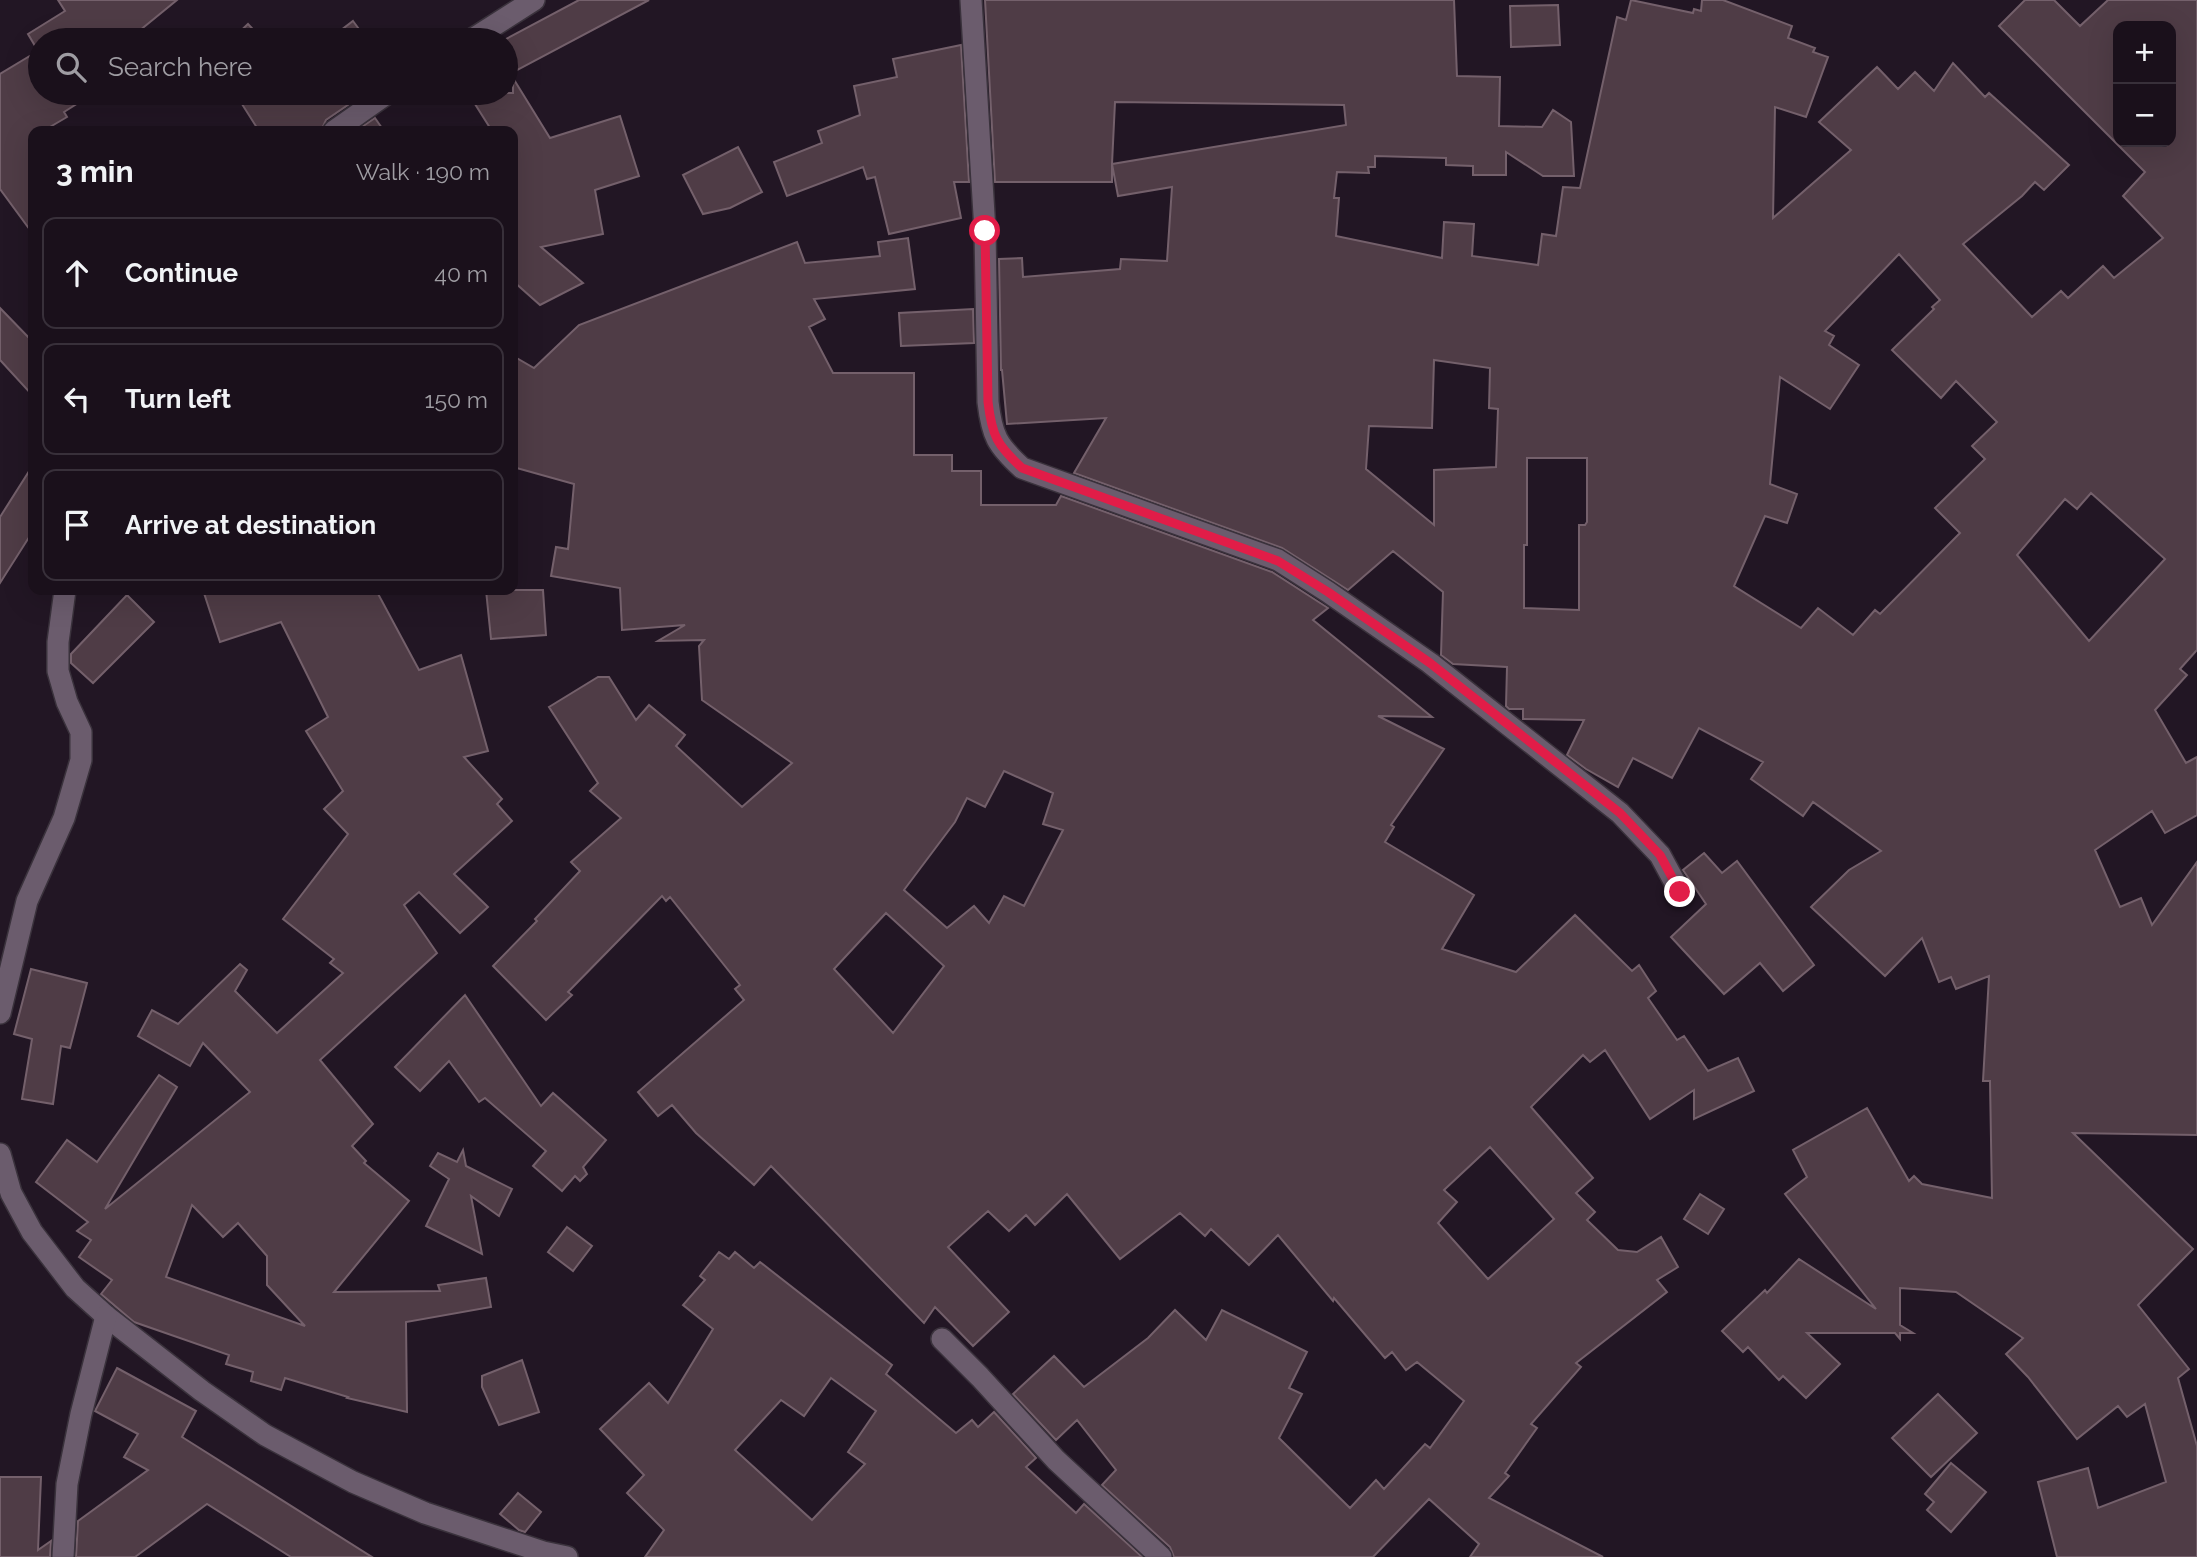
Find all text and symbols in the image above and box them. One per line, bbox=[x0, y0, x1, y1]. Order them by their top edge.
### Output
map controls bbox=[2113, 21, 2176, 147]
button: + bbox=[2113, 21, 2176, 84]
search box bbox=[28, 28, 518, 105]
icon: search bbox=[52, 48, 90, 86]
text: Search here bbox=[108, 52, 252, 82]
button: − bbox=[2113, 84, 2176, 147]
text: 3 min bbox=[56, 154, 134, 189]
text: Walk · 190 m bbox=[356, 158, 490, 185]
route start bbox=[969, 215, 1000, 246]
icon: ahead bbox=[58, 254, 96, 292]
text: Continue bbox=[125, 258, 238, 288]
text: 40 m bbox=[434, 260, 488, 287]
icon: left bbox=[58, 380, 96, 418]
text: Turn left bbox=[125, 384, 231, 414]
text: 150 m bbox=[425, 386, 488, 413]
icon: arrive bbox=[58, 506, 96, 544]
text: Arrive at destination bbox=[125, 510, 376, 540]
route end bbox=[1664, 876, 1695, 907]

